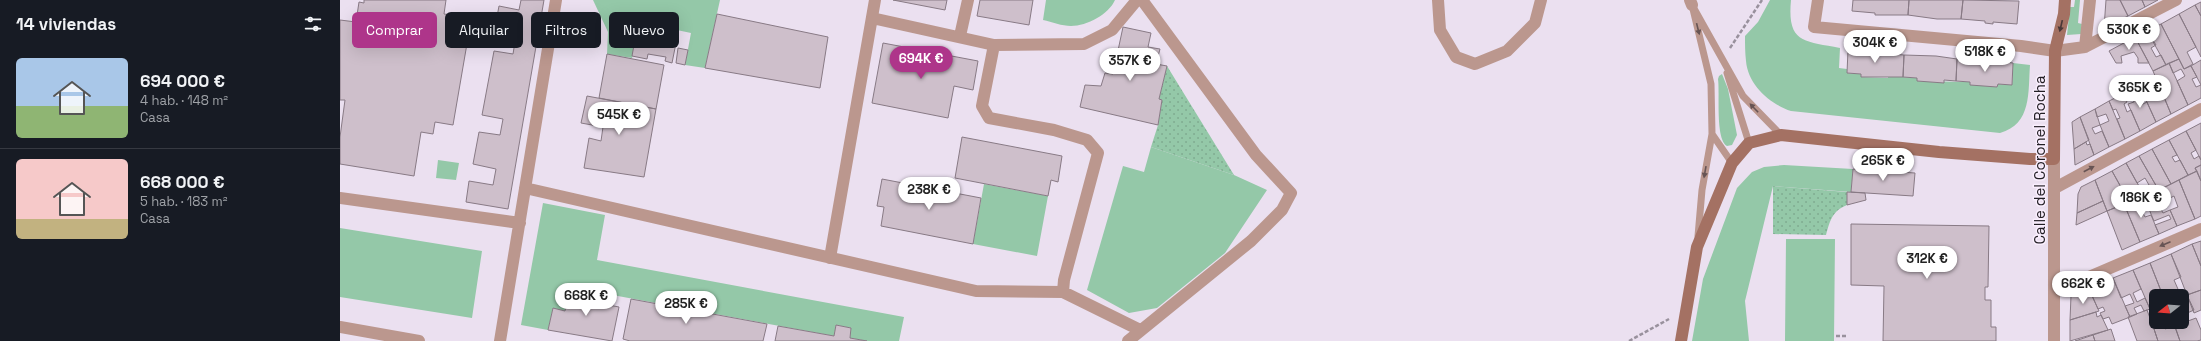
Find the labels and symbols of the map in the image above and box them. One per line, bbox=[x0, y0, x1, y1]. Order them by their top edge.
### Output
pin: 530K € bbox=[2096, 17, 2162, 51]
one-way arrow bbox=[2058, 20, 2064, 32]
one-way arrow bbox=[1695, 22, 1701, 35]
pin: 304K € bbox=[1842, 30, 1908, 64]
pin: 518K € bbox=[1952, 39, 2018, 73]
pin: 694K € bbox=[888, 46, 954, 80]
pin: 357K € bbox=[1097, 48, 1163, 82]
street label: Calle del Coronel Rocha bbox=[2030, 75, 2049, 245]
pin: 365K € bbox=[2107, 75, 2173, 109]
pin: 545K € bbox=[586, 102, 652, 136]
one-way arrow bbox=[1749, 103, 1759, 113]
pin: 265K € bbox=[1850, 148, 1916, 182]
one-way arrow bbox=[1702, 166, 1708, 178]
one-way arrow bbox=[2083, 166, 2095, 172]
pin: 238K € bbox=[896, 177, 962, 211]
pin: 186K € bbox=[2108, 185, 2174, 219]
one-way arrow bbox=[2160, 241, 2171, 247]
pin: 312K € bbox=[1894, 246, 1960, 280]
pin: 662K € bbox=[2050, 271, 2116, 305]
pin: 668K € bbox=[553, 283, 619, 317]
north arrow bbox=[2149, 289, 2189, 329]
pin: 285K € bbox=[653, 291, 719, 325]

